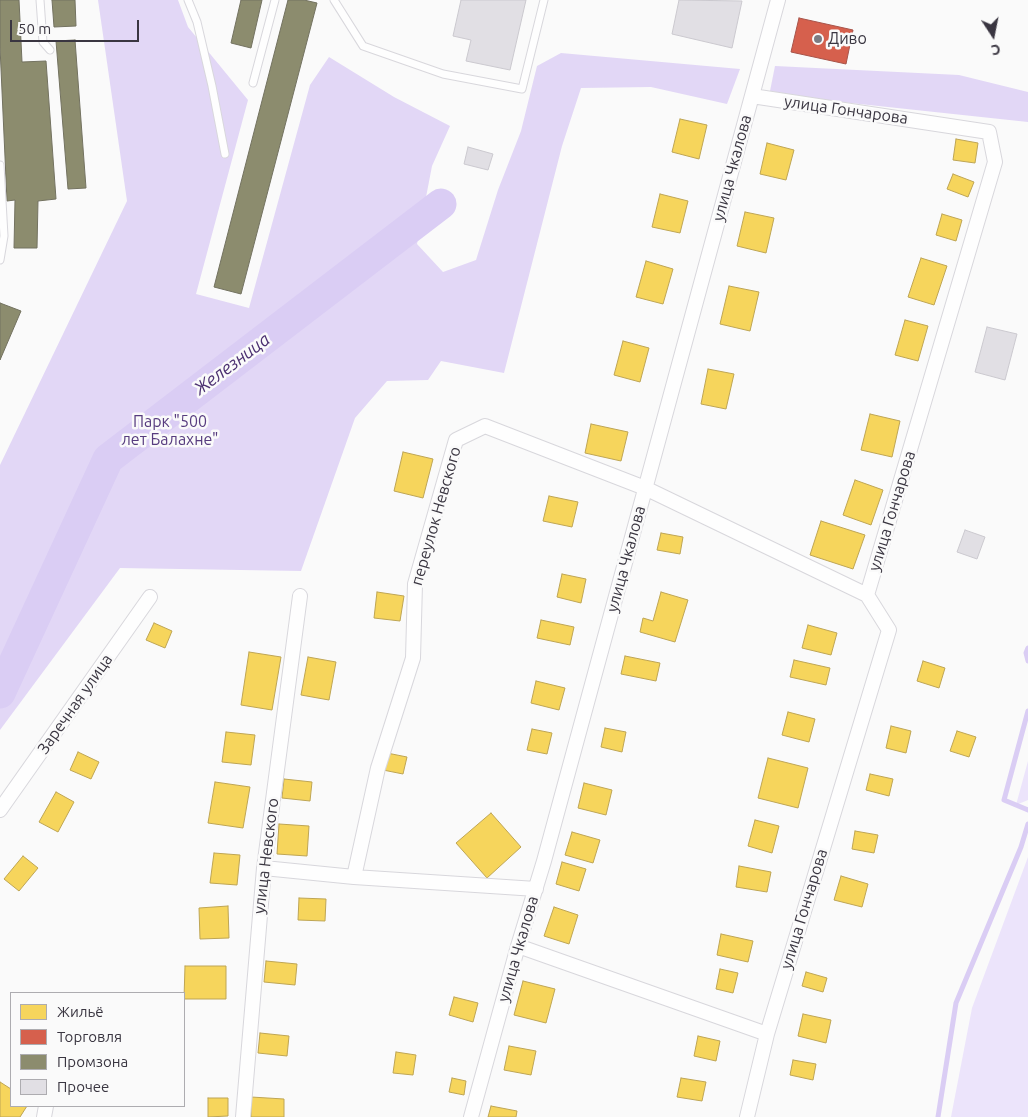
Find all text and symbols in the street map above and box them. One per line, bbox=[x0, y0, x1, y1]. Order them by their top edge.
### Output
scale bar bbox=[12, 10, 141, 42]
north arrow bbox=[968, 10, 1018, 60]
text: 50 m bbox=[18, 20, 51, 37]
place label: Диво bbox=[828, 29, 867, 49]
marker: Диво bbox=[812, 33, 824, 45]
text: С bbox=[990, 41, 1002, 58]
street label: улица Гончарова bbox=[783, 92, 909, 128]
street label: улица Чкалова bbox=[709, 113, 755, 223]
water label: Железница bbox=[190, 329, 274, 399]
park label: Парк "500 лет Балахне" bbox=[121, 412, 219, 450]
street label: переулок Невского bbox=[407, 444, 465, 588]
street label: улица Гончарова bbox=[865, 448, 919, 574]
street label: улица Чкалова bbox=[603, 504, 649, 614]
street label: Заречная улица bbox=[33, 650, 117, 758]
street label: улица Невского bbox=[249, 797, 283, 915]
street label: улица Гончарова bbox=[777, 846, 831, 972]
street label: улица Чкалова bbox=[494, 894, 542, 1004]
legend bbox=[10, 992, 185, 1107]
text: Жильё bbox=[57, 1003, 104, 1020]
text: Торговля bbox=[57, 1028, 122, 1045]
text: Промзона bbox=[57, 1053, 128, 1070]
text: Прочее bbox=[57, 1078, 109, 1095]

